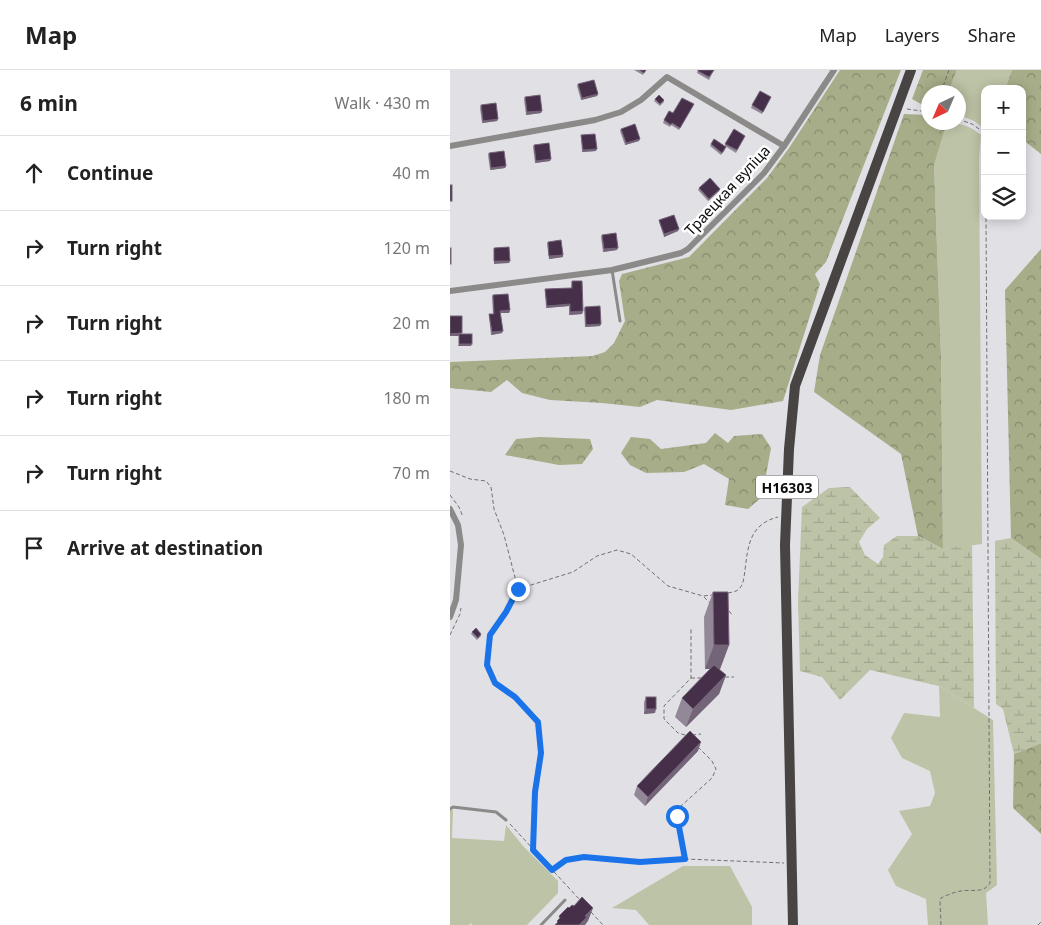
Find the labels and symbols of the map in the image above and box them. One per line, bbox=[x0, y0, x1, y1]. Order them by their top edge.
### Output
north arrow bbox=[921, 85, 966, 130]
street label: Траецкая вуліца bbox=[680, 140, 774, 240]
road number: Н16303 bbox=[756, 476, 818, 498]
route end bbox=[507, 578, 530, 601]
route start bbox=[666, 805, 689, 828]

